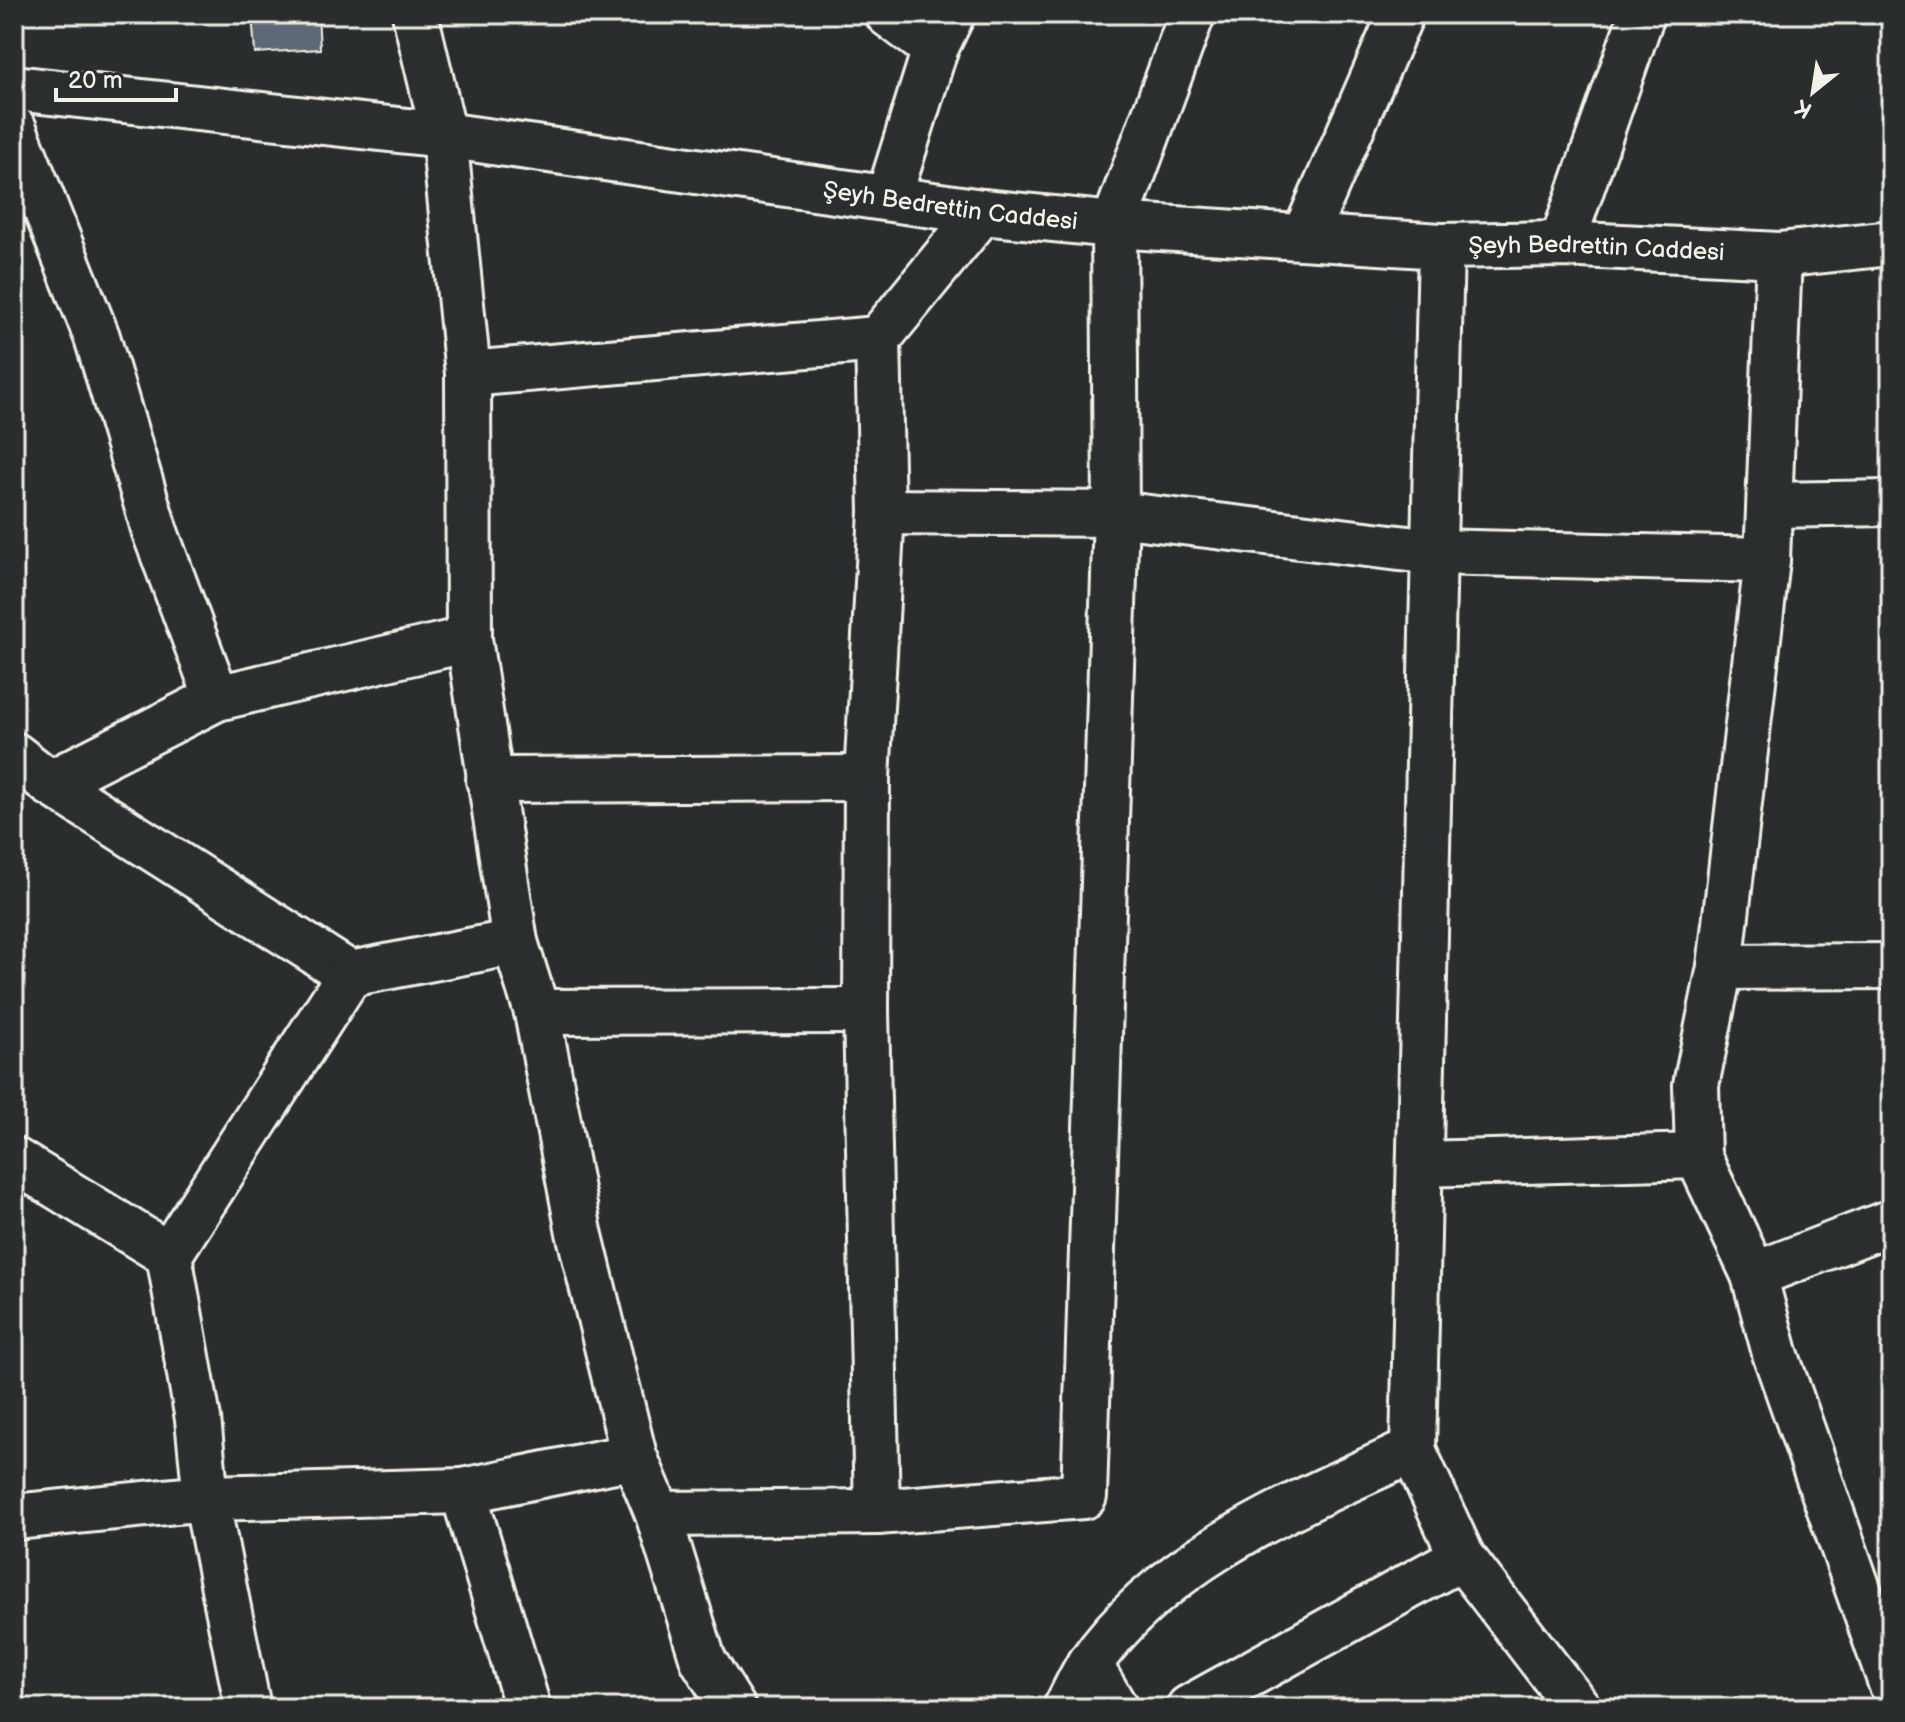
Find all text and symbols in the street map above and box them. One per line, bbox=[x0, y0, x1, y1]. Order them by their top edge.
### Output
scale bar bbox=[56, 52, 176, 102]
north arrow bbox=[1773, 52, 1853, 132]
text: 20 m bbox=[68, 66, 123, 95]
text: K bbox=[1790, 93, 1817, 123]
street label: Şeyh Bedrettin Caddesi bbox=[821, 175, 1079, 236]
street label: Şeyh Bedrettin Caddesi bbox=[1468, 230, 1725, 267]

